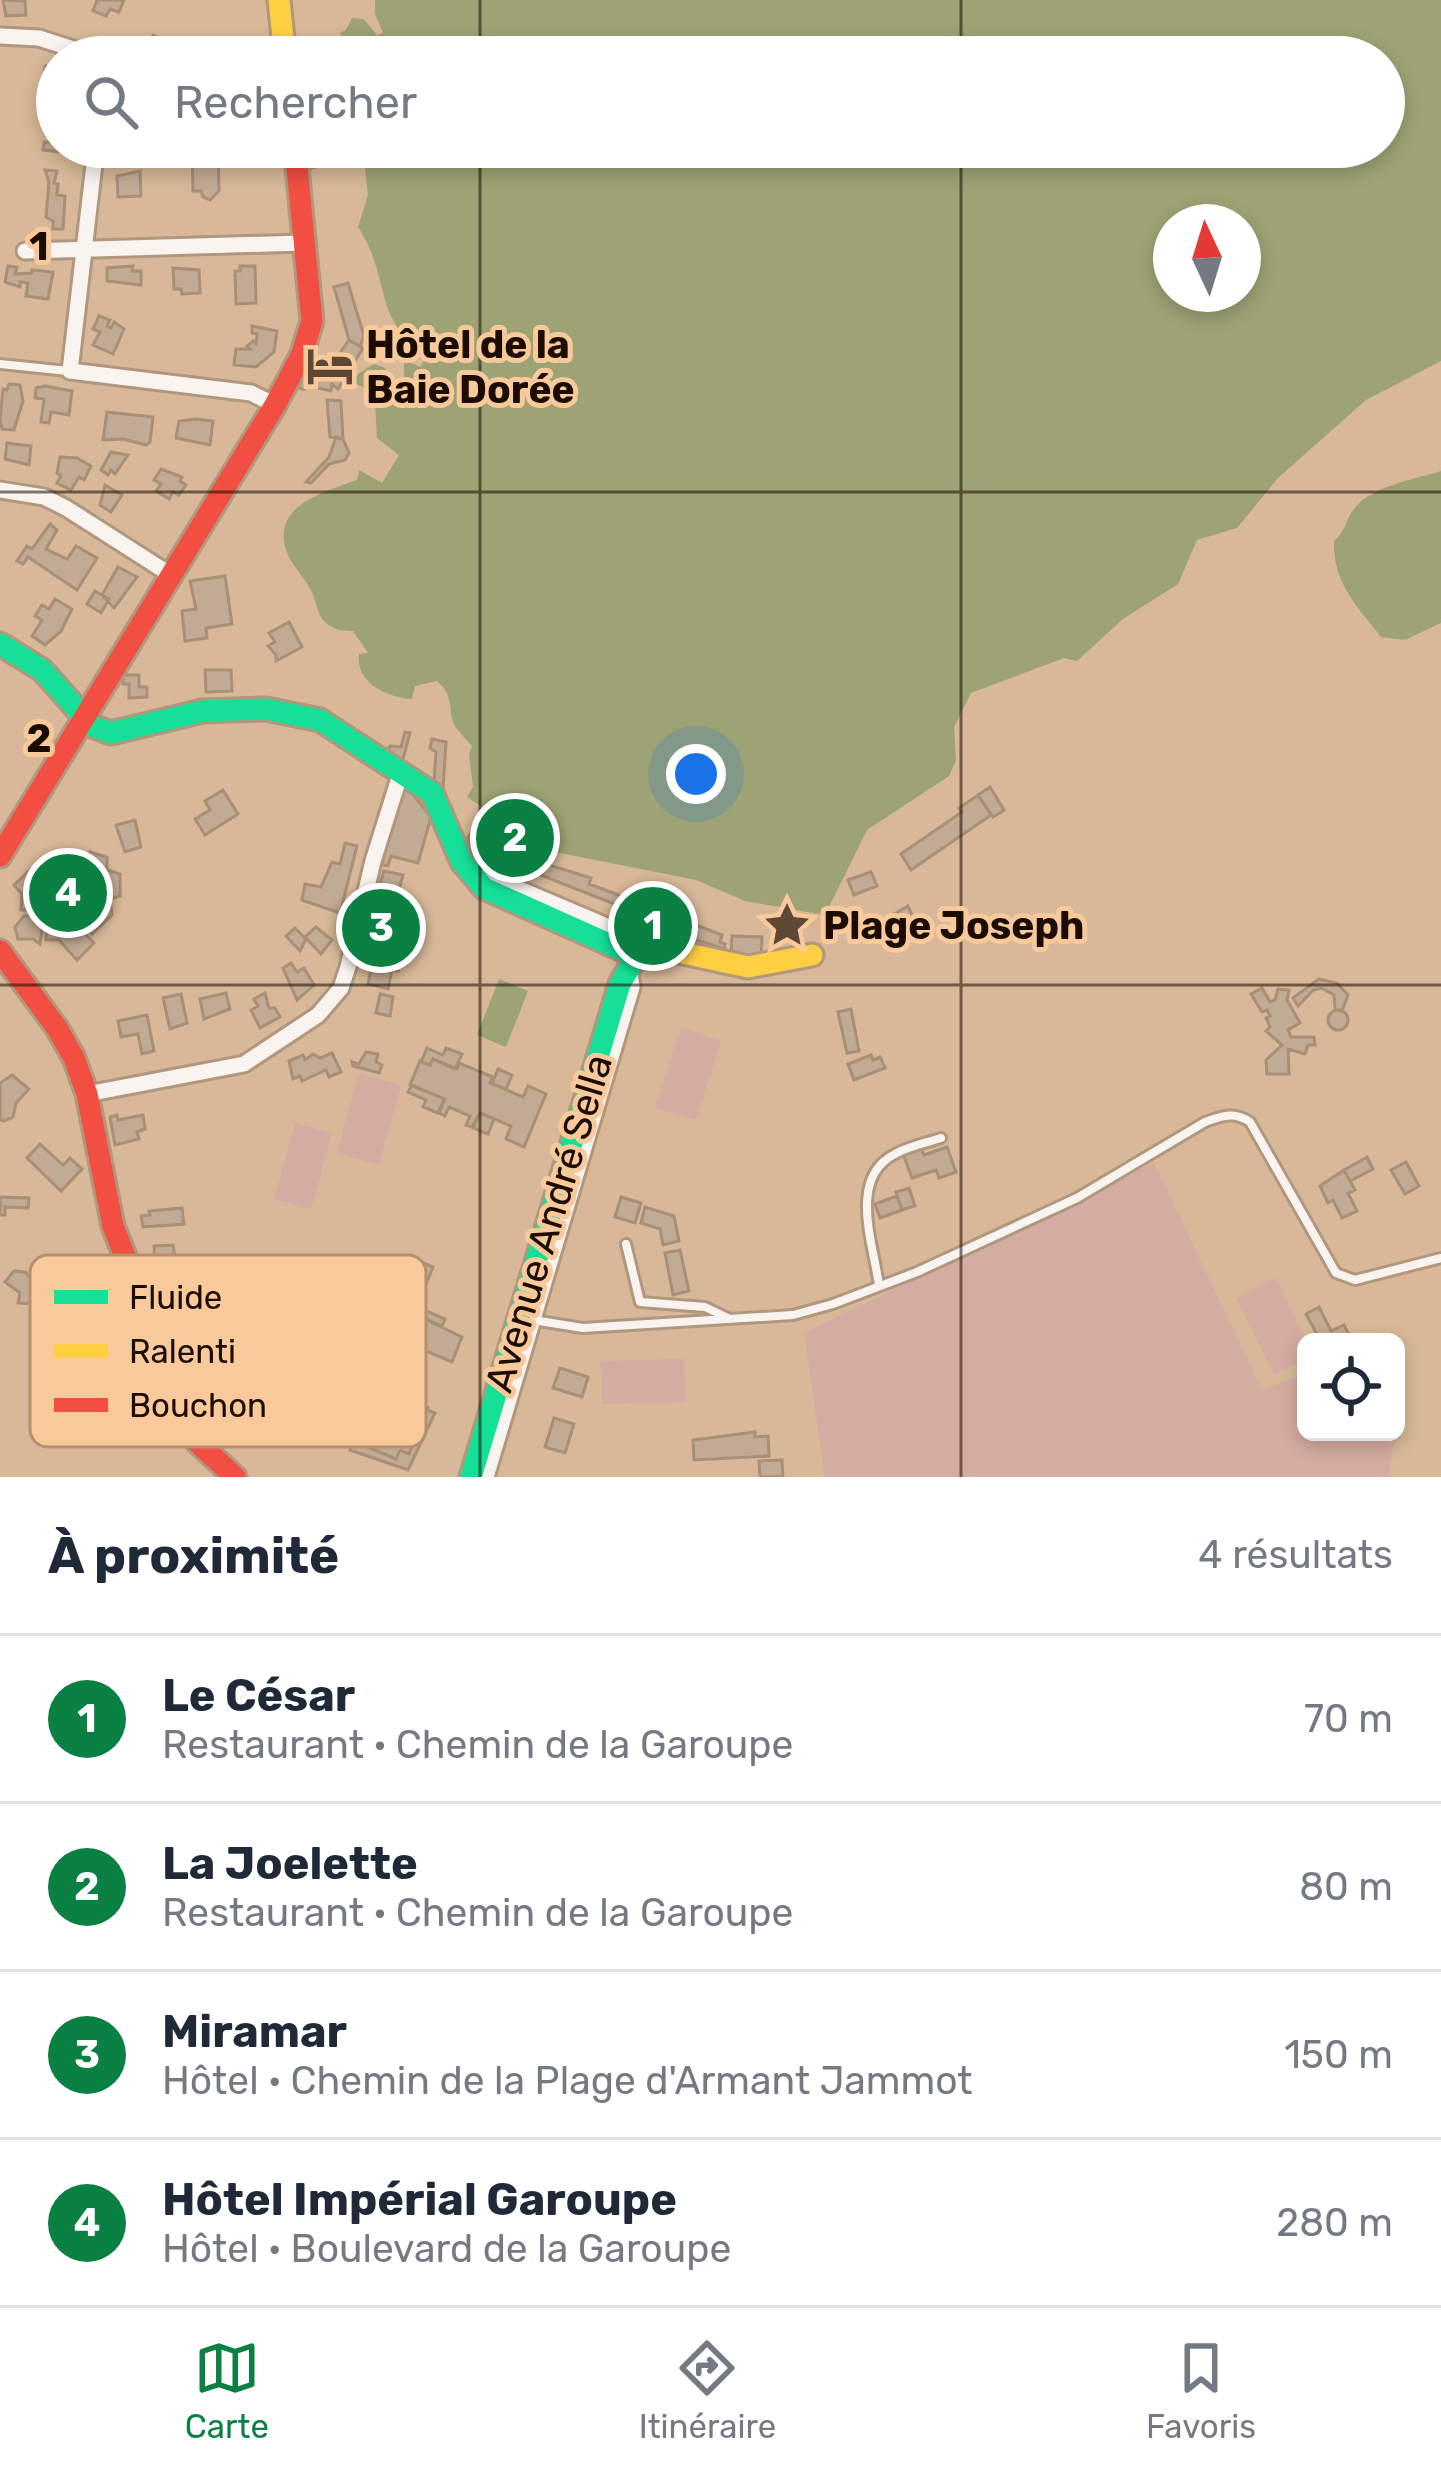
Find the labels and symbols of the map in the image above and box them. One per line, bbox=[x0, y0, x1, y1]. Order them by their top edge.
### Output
north arrow bbox=[1153, 204, 1261, 312]
text: 1 bbox=[29, 224, 49, 270]
place label: Hôtel de la Baie Dorée bbox=[366, 322, 575, 413]
hotel icon: Hôtel de la Baie Dorée bbox=[305, 341, 355, 391]
text: 2 bbox=[26, 716, 52, 762]
your location bbox=[666, 744, 726, 804]
pin: 2 bbox=[476, 793, 554, 883]
pin: 4 bbox=[29, 848, 107, 938]
pin: 1 bbox=[614, 881, 692, 971]
pin: 3 bbox=[342, 883, 420, 973]
place icon: Plage Joseph bbox=[762, 900, 812, 950]
place label: Plage Joseph bbox=[823, 903, 1084, 949]
street label: Avenue André Sella bbox=[476, 1049, 622, 1398]
legend bbox=[30, 1255, 426, 1447]
text: Fluide bbox=[129, 1278, 222, 1317]
text: Ralenti bbox=[129, 1332, 236, 1371]
text: Bouchon bbox=[129, 1386, 267, 1425]

